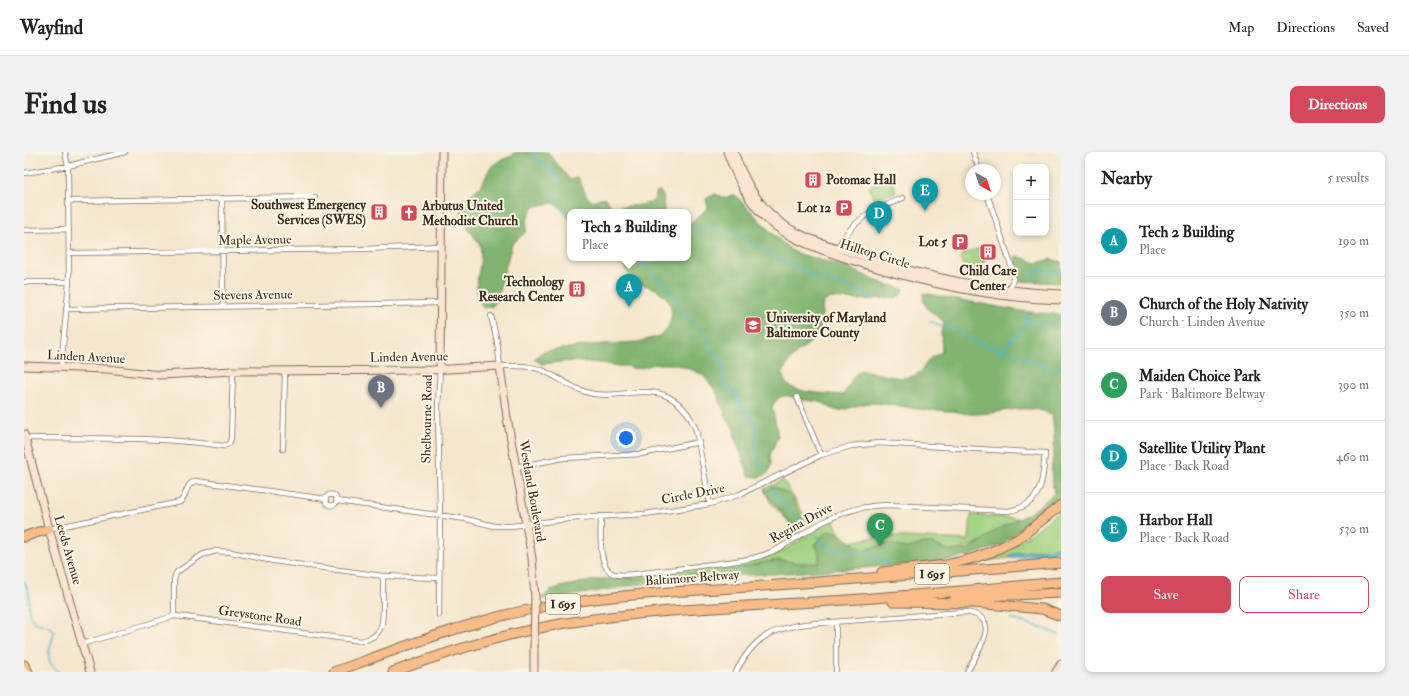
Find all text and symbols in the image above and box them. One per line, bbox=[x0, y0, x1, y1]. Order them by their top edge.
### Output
text: Wayfind bbox=[20, 16, 83, 40]
text: Map bbox=[1228, 19, 1254, 36]
text: Directions bbox=[1276, 19, 1335, 36]
text: Saved bbox=[1357, 19, 1389, 36]
button: Directions bbox=[1290, 86, 1385, 123]
text: Find us bbox=[24, 87, 107, 122]
north arrow bbox=[965, 164, 1001, 200]
map controls bbox=[1013, 164, 1049, 236]
button: + bbox=[1013, 164, 1049, 200]
text: Nearby bbox=[1101, 168, 1152, 189]
building icon: Potomac Hall bbox=[803, 170, 823, 190]
text: 5 results bbox=[1327, 170, 1369, 186]
place label: Potomac Hall bbox=[826, 172, 897, 188]
pin: E bbox=[912, 178, 938, 211]
place label: Southwest Emergency Services (SWES) bbox=[251, 197, 367, 228]
place label: Arbutus United Methodist Church bbox=[421, 198, 518, 229]
parking icon: Lot 12 bbox=[834, 198, 854, 218]
place label: Lot 12 bbox=[797, 200, 831, 216]
button: − bbox=[1013, 200, 1049, 236]
pin: D bbox=[866, 201, 892, 234]
building icon: Southwest Emergency Services (SWES) bbox=[369, 202, 389, 222]
church icon: Arbutus United Methodist Church bbox=[399, 203, 419, 223]
popup bbox=[567, 209, 691, 261]
text: Tech 2 Building bbox=[581, 218, 677, 237]
text: Tech 2 Building bbox=[1139, 223, 1234, 242]
street label: Maple Avenue bbox=[218, 231, 292, 250]
parking icon: Lot 5 bbox=[950, 232, 970, 252]
text: A bbox=[1110, 233, 1118, 249]
text: 190 m bbox=[1338, 233, 1369, 249]
place label: Lot 5 bbox=[919, 234, 947, 250]
street label: Hilltop Circle bbox=[838, 236, 912, 273]
text: Place bbox=[581, 237, 608, 253]
building icon: Child Care Center bbox=[978, 242, 998, 262]
text: Place bbox=[1139, 242, 1166, 258]
place label: Child Care Center bbox=[959, 263, 1017, 294]
place label: Technology Research Center bbox=[478, 274, 565, 305]
pin: A bbox=[616, 274, 642, 307]
building icon: Technology Research Center bbox=[567, 279, 587, 299]
street label: Stevens Avenue bbox=[213, 286, 293, 304]
text: Church of the Holy Nativity bbox=[1139, 295, 1308, 314]
text: B bbox=[1110, 305, 1118, 321]
text: 350 m bbox=[1339, 305, 1369, 321]
place label: University of Maryland Baltimore County bbox=[766, 310, 887, 342]
text: Church · Linden Avenue bbox=[1139, 314, 1265, 330]
school or university icon: University of Maryland Baltimore County bbox=[743, 315, 763, 335]
street label: Linden Avenue bbox=[46, 347, 126, 367]
street label: Linden Avenue bbox=[370, 348, 449, 366]
text: Maiden Choice Park bbox=[1139, 367, 1261, 386]
street label: Shelbourne Road bbox=[418, 374, 436, 464]
pin: B bbox=[368, 375, 394, 408]
text: C bbox=[1109, 377, 1119, 393]
text: 390 m bbox=[1338, 377, 1369, 393]
text: Park · Baltimore Beltway bbox=[1139, 386, 1265, 402]
your location bbox=[616, 428, 636, 448]
street label: Westland Boulevard bbox=[515, 438, 549, 544]
text: Satellite Utility Plant bbox=[1139, 439, 1265, 458]
text: D bbox=[1109, 449, 1119, 465]
text: 460 m bbox=[1336, 449, 1369, 465]
text: Place · Back Road bbox=[1139, 458, 1229, 474]
street label: Circle Drive bbox=[660, 480, 727, 508]
street label: Regina Drive bbox=[767, 499, 836, 547]
text: Harbor Hall bbox=[1139, 511, 1213, 530]
street label: Leeds Avenue bbox=[50, 513, 86, 587]
pin: C bbox=[867, 513, 893, 546]
text: E bbox=[1109, 521, 1119, 537]
text: 530 m bbox=[1339, 521, 1369, 537]
text: Place · Back Road bbox=[1139, 530, 1229, 546]
road number: I 695 bbox=[915, 564, 949, 584]
street label: Baltimore Beltway bbox=[644, 567, 740, 590]
button: Save bbox=[1101, 576, 1231, 613]
button: Share bbox=[1239, 576, 1369, 613]
road number: I 695 bbox=[546, 594, 580, 614]
street label: Greystone Road bbox=[217, 602, 303, 631]

